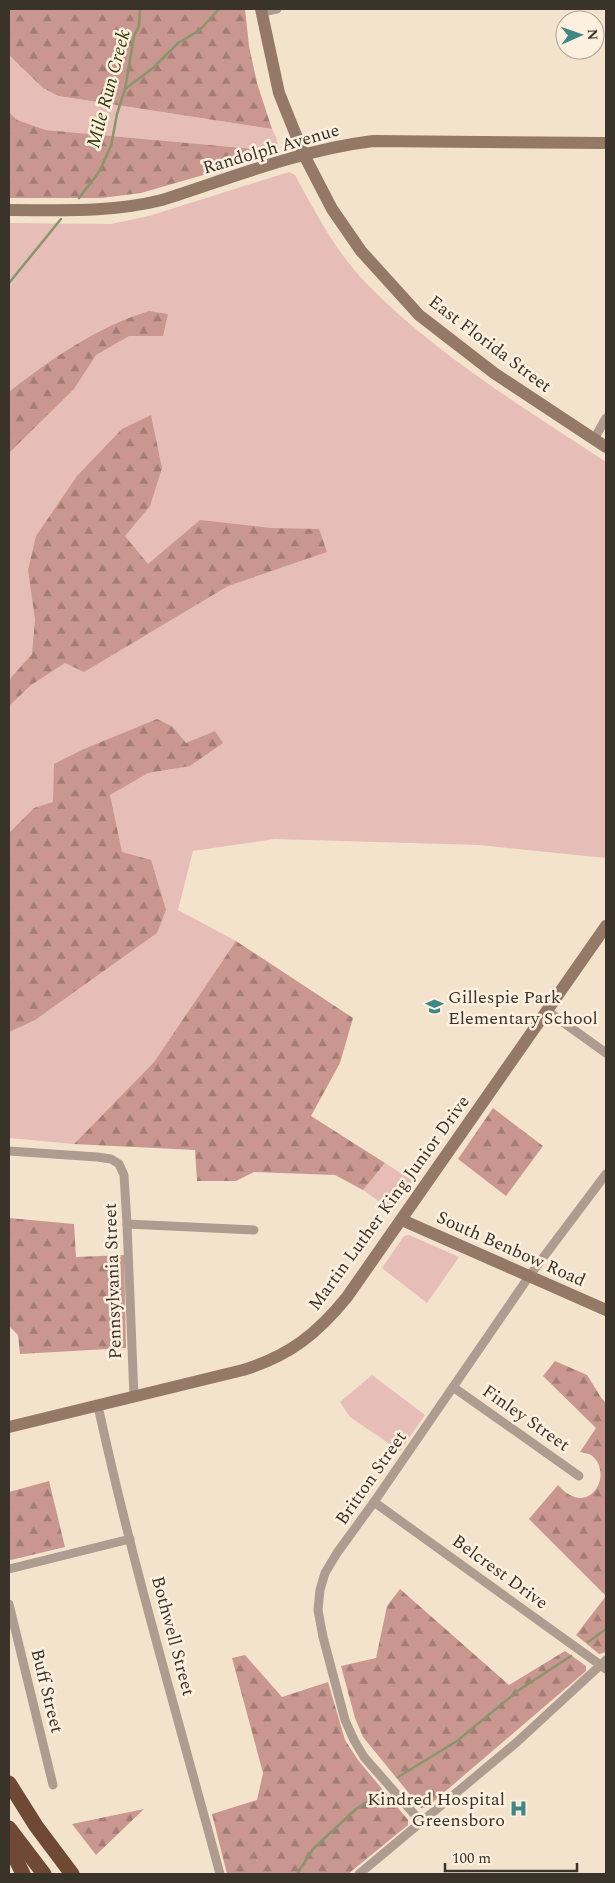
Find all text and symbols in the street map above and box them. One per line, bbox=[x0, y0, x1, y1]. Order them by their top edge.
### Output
north arrow bbox=[555, 10, 605, 60]
water label: Mile Run Creek bbox=[79, 26, 139, 151]
text: N bbox=[582, 28, 603, 41]
street label: Randolph Avenue bbox=[199, 117, 343, 181]
street label: East Florida Street bbox=[423, 289, 557, 399]
place label: Gillespie Park Elementary School bbox=[448, 984, 598, 1032]
school or university icon: Gillespie Park Elementary School bbox=[424, 997, 444, 1017]
street label: Martin Luther King Junior Drive bbox=[302, 1090, 476, 1316]
street label: Pennsylvania Street bbox=[97, 1202, 129, 1360]
street label: South Benbow Road bbox=[432, 1204, 590, 1294]
street label: Finley Street bbox=[477, 1378, 575, 1458]
street label: Britton Street bbox=[329, 1425, 413, 1531]
street label: Belcrest Drive bbox=[446, 1528, 554, 1616]
street label: Bothwell Street bbox=[144, 1573, 202, 1699]
street label: Buff Street bbox=[23, 1646, 71, 1736]
place label: Kindred Hospital Greensboro bbox=[367, 1786, 505, 1834]
hospital icon: Kindred Hospital Greensboro bbox=[509, 1799, 529, 1819]
scale bar bbox=[445, 1840, 578, 1872]
text: 100 m bbox=[452, 1847, 491, 1870]

